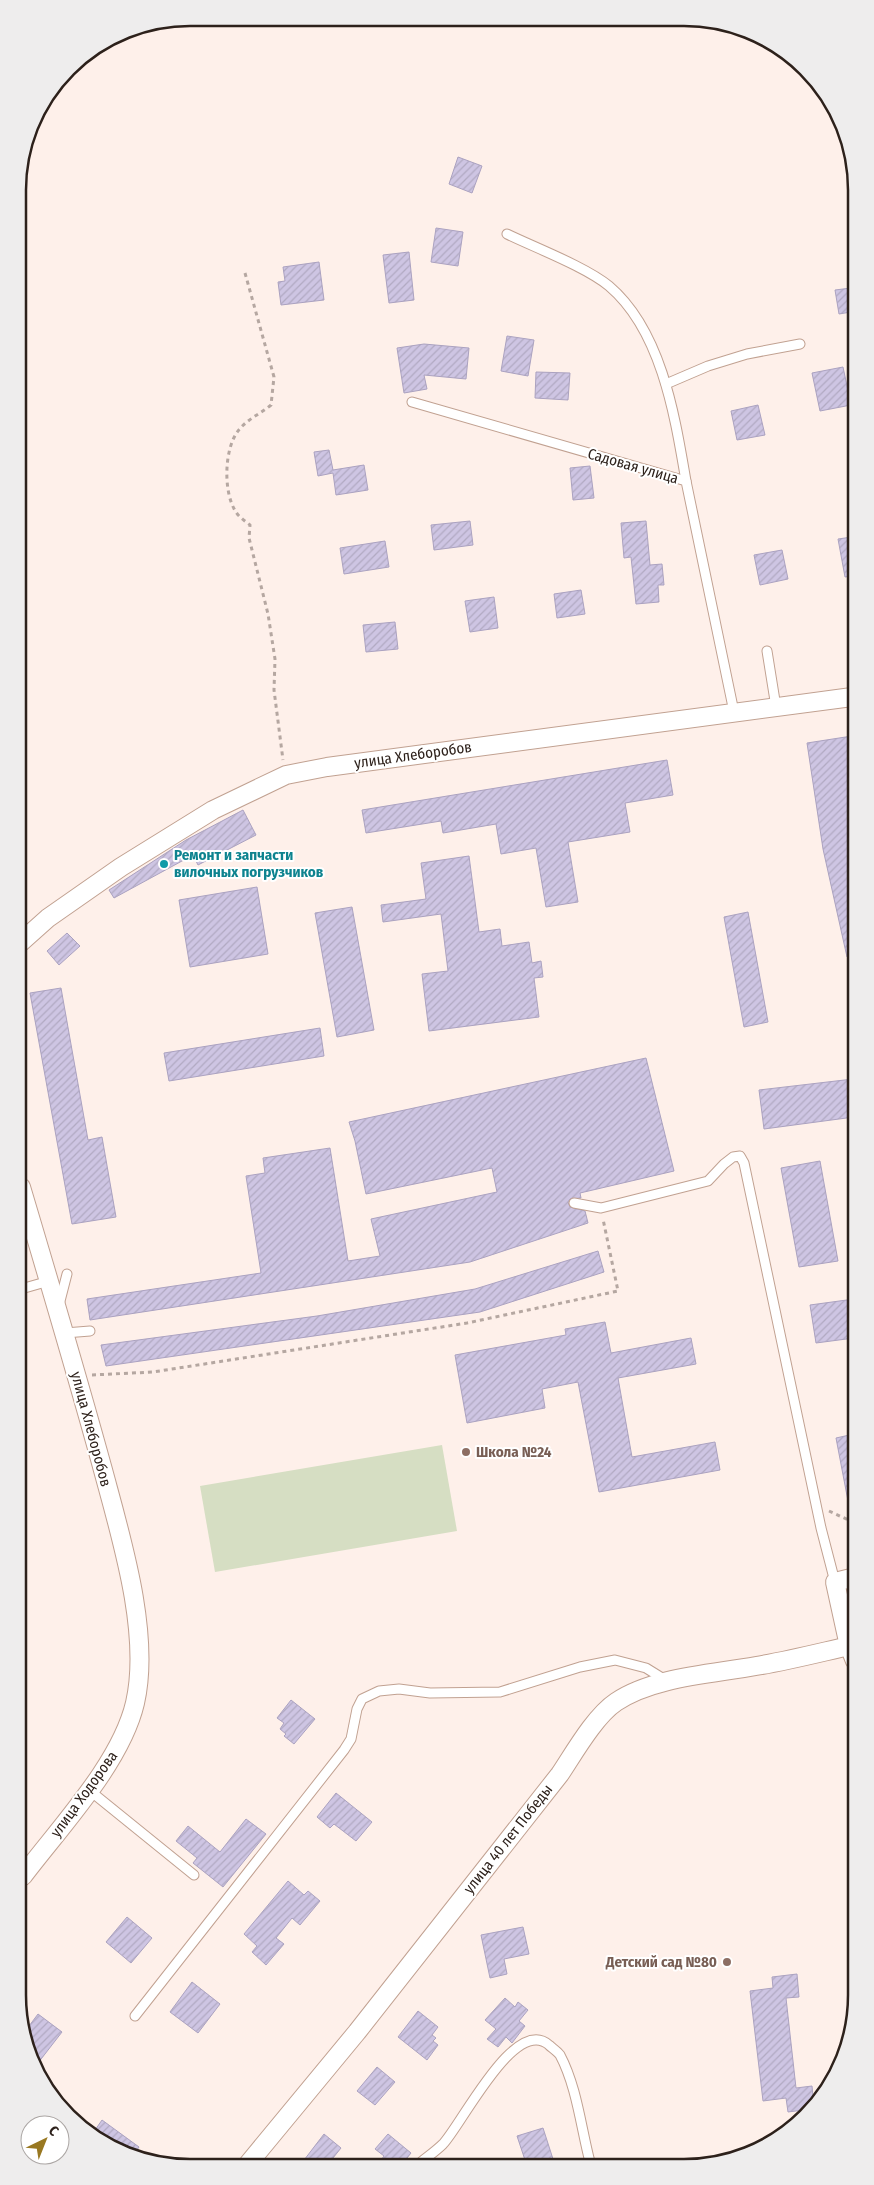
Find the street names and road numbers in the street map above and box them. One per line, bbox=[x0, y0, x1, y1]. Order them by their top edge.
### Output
street label: Садовая улица bbox=[586, 444, 680, 488]
street label: улица Хлеборобов bbox=[353, 738, 473, 772]
street label: улица Хлеборобов bbox=[67, 1370, 115, 1488]
street label: улица Ходорова bbox=[47, 1747, 121, 1841]
street label: улица 40 лет Победы bbox=[460, 1781, 556, 1897]

